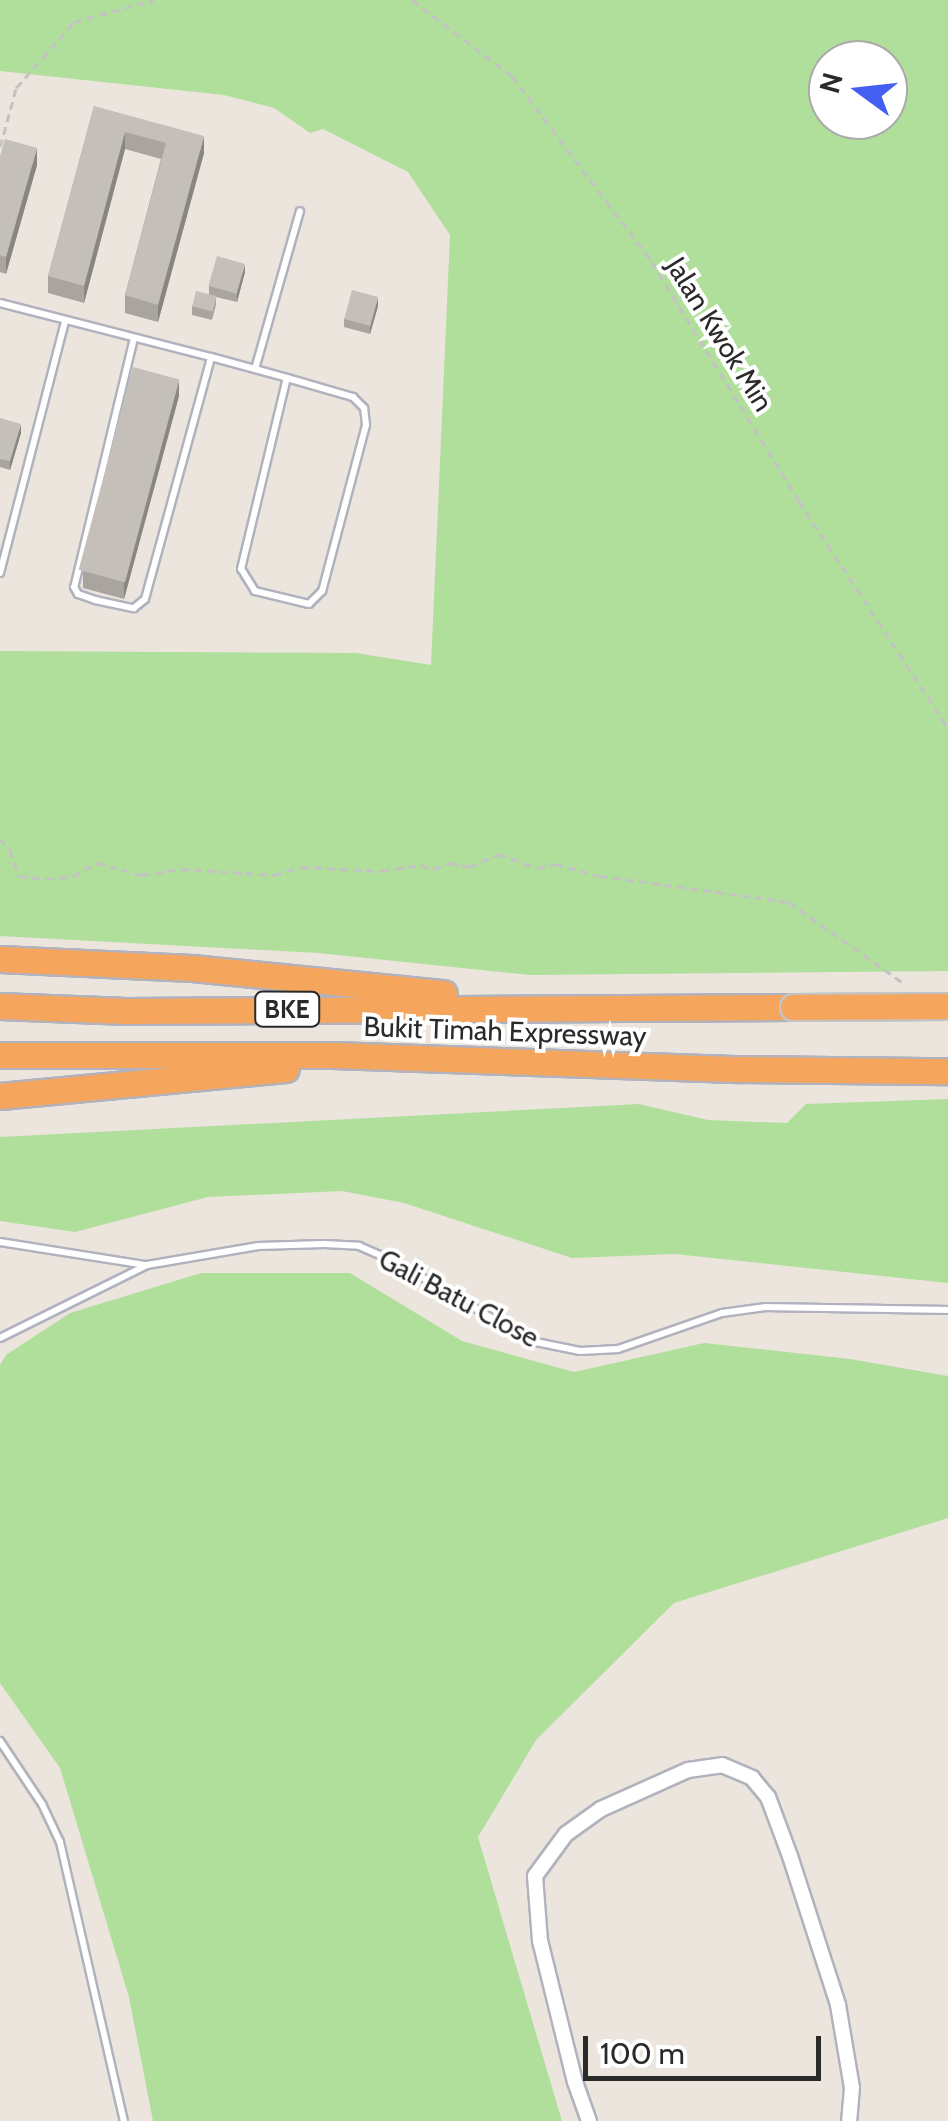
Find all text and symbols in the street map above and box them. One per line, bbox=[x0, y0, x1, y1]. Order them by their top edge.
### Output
north arrow bbox=[808, 40, 908, 140]
text: N bbox=[812, 69, 850, 97]
street label: Jalan Kwok Min bbox=[659, 251, 781, 417]
road number: BKE bbox=[252, 989, 322, 1029]
street label: Bukit Timah Expressway bbox=[363, 1009, 647, 1053]
street label: Gali Batu Close bbox=[373, 1242, 545, 1354]
scale bar bbox=[588, 2016, 826, 2078]
text: 100 m bbox=[600, 2035, 685, 2072]

